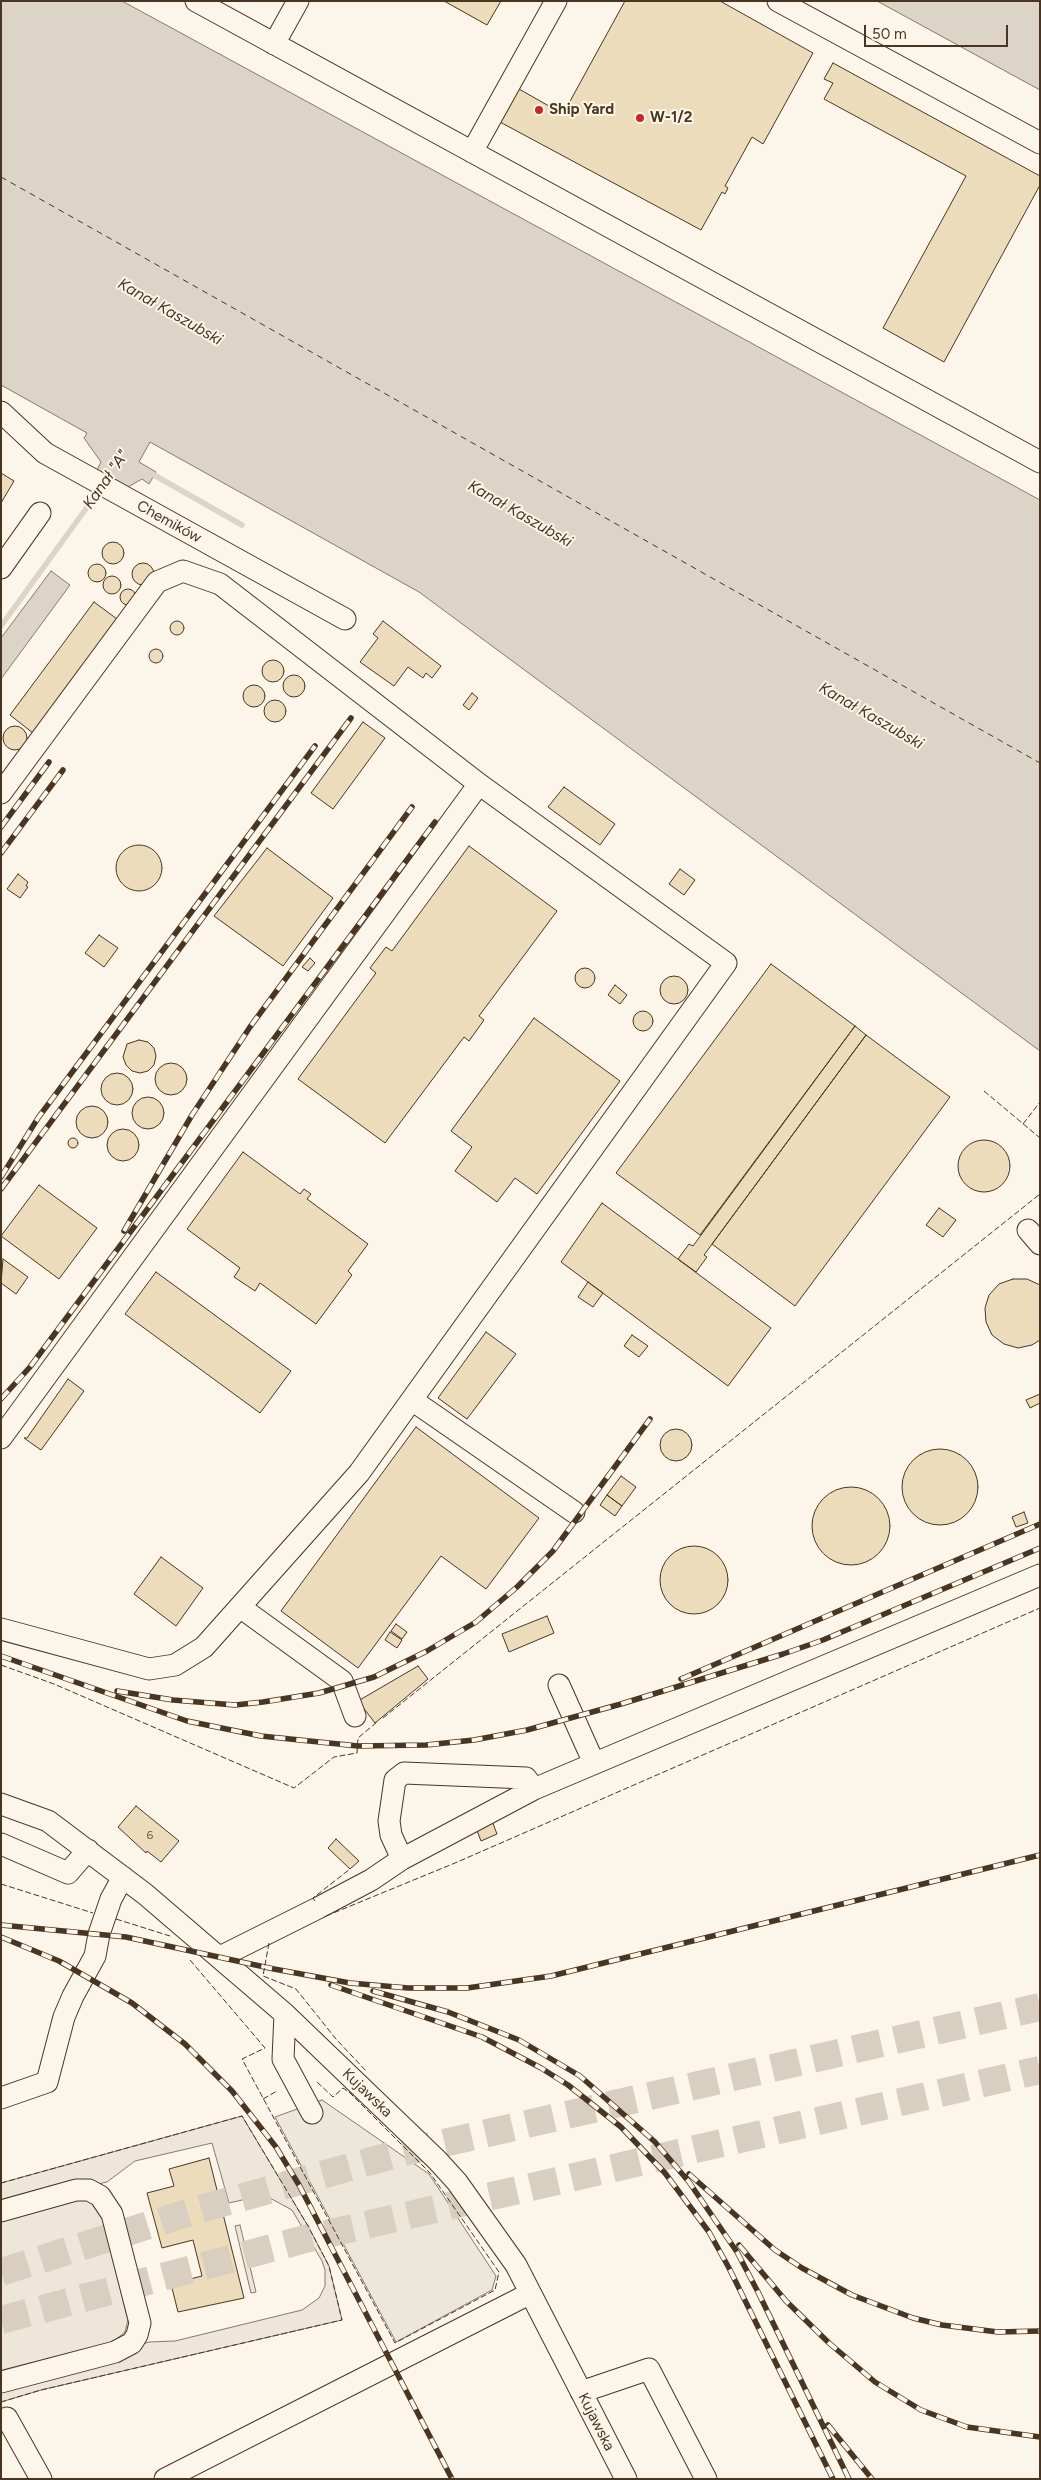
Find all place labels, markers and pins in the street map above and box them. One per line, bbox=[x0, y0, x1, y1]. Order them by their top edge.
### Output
place label: Ship Yard bbox=[549, 101, 614, 119]
marker: Ship Yard bbox=[533, 104, 545, 116]
place label: W-1/2 bbox=[650, 109, 692, 127]
marker: W-1/2 bbox=[634, 112, 646, 124]

